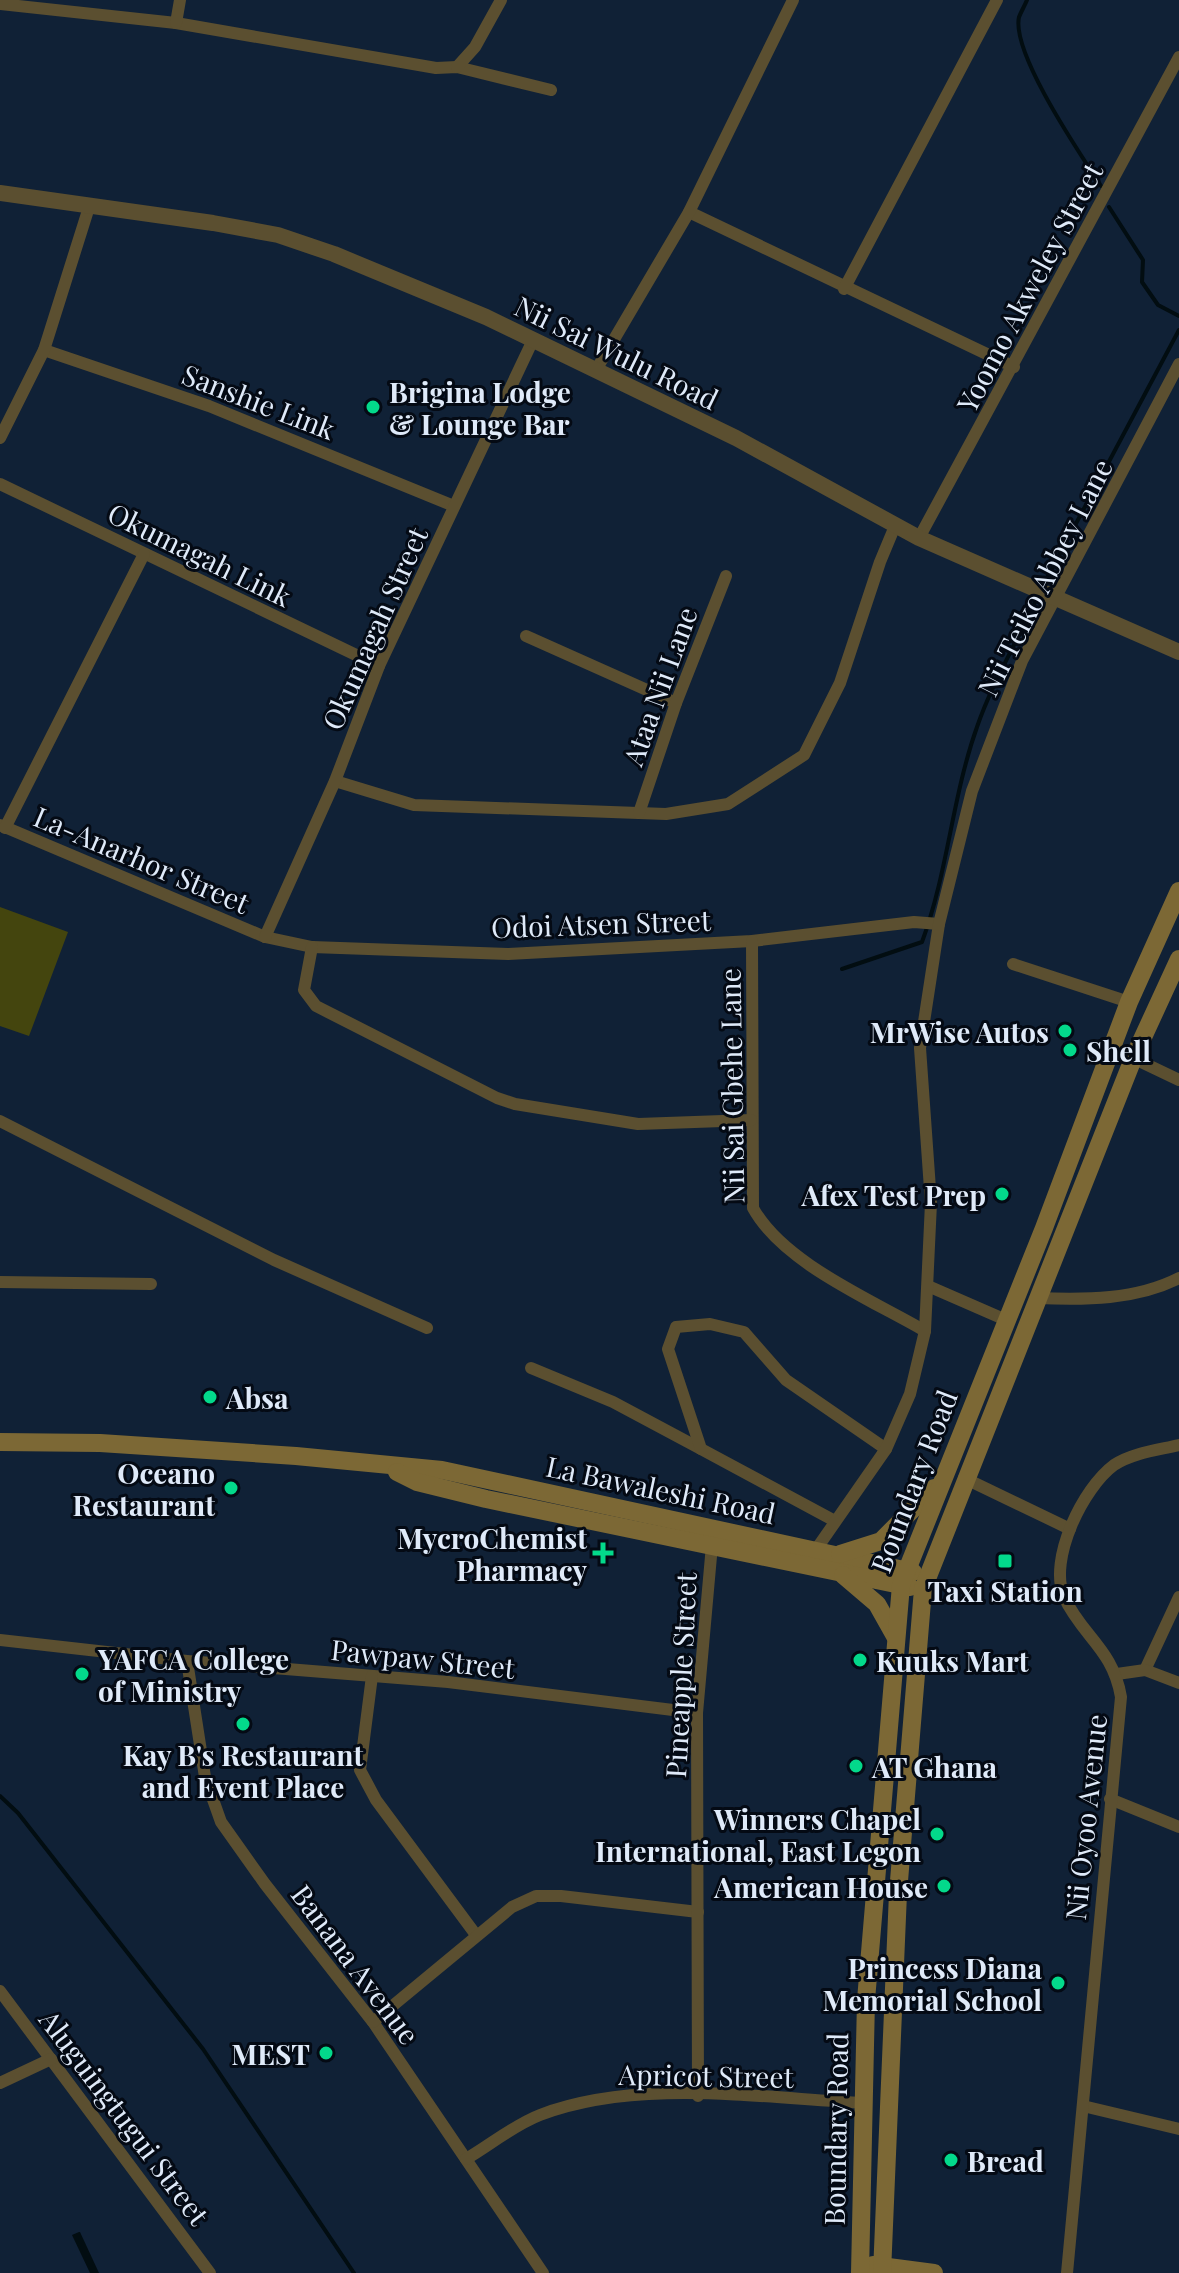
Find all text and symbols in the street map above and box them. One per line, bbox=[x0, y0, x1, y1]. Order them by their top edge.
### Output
street label: Yoomo Akweley Street bbox=[947, 155, 1111, 419]
street label: Nii Sai Wulu Road bbox=[509, 287, 725, 417]
street label: Sanshie Link bbox=[177, 355, 341, 447]
place label: Brigina Lodge & Lounge Bar bbox=[389, 373, 571, 442]
marker: Brigina Lodge & Lounge Bar bbox=[364, 398, 382, 416]
street label: Nii Teiko Abbey Lane bbox=[968, 452, 1120, 702]
street label: Okumagah Link bbox=[102, 494, 298, 615]
street label: Okumagah Street bbox=[313, 520, 436, 735]
street label: Ataa Nii Lane bbox=[613, 602, 705, 771]
street label: La-Anarhor Street bbox=[29, 797, 256, 921]
street label: Odoi Atsen Street bbox=[491, 901, 713, 945]
street label: Nii Sai Gbehe Lane bbox=[710, 968, 752, 1204]
place label: MrWise Autos bbox=[870, 1013, 1049, 1050]
marker: MrWise Autos bbox=[1056, 1022, 1074, 1040]
place label: Shell bbox=[1086, 1032, 1151, 1069]
marker: Shell bbox=[1061, 1041, 1079, 1059]
place label: Afex Test Prep bbox=[800, 1176, 986, 1213]
marker: Afex Test Prep bbox=[993, 1185, 1011, 1203]
place label: Absa bbox=[225, 1379, 289, 1416]
street label: Boundary Road bbox=[861, 1385, 965, 1577]
marker: Absa bbox=[201, 1388, 219, 1406]
street label: La Bawaleshi Road bbox=[543, 1447, 779, 1531]
place label: Oceano Restaurant bbox=[73, 1454, 215, 1523]
marker: Oceano Restaurant bbox=[222, 1479, 240, 1497]
place label: MycroChemist Pharmacy bbox=[397, 1519, 587, 1588]
marker: MycroChemist Pharmacy bbox=[594, 1544, 612, 1562]
marker: Taxi Station bbox=[996, 1552, 1014, 1570]
street label: Pineapple Street bbox=[656, 1570, 704, 1779]
place label: Taxi Station bbox=[927, 1572, 1083, 1609]
street label: Pawpaw Street bbox=[329, 1630, 518, 1686]
place label: YAFCA College of Ministry bbox=[97, 1640, 289, 1709]
place label: Kuuks Mart bbox=[876, 1642, 1029, 1679]
marker: Kuuks Mart bbox=[851, 1651, 869, 1669]
marker: YAFCA College of Ministry bbox=[73, 1665, 91, 1683]
street label: Nii Oyoo Avenue bbox=[1056, 1712, 1114, 1922]
marker: Kay B's Restaurant and Event Place bbox=[234, 1715, 252, 1733]
place label: Kay B's Restaurant and Event Place bbox=[123, 1736, 363, 1805]
place label: AT Ghana bbox=[871, 1748, 998, 1785]
marker: AT Ghana bbox=[847, 1757, 865, 1775]
place label: Winners Chapel International, East Legon bbox=[595, 1800, 921, 1869]
marker: Winners Chapel International, East Legon bbox=[928, 1825, 946, 1843]
place label: American House bbox=[713, 1868, 928, 1905]
street label: Banana Avenue bbox=[284, 1877, 428, 2051]
marker: American House bbox=[935, 1877, 953, 1895]
place label: Princess Diana Memorial School bbox=[823, 1949, 1042, 2018]
marker: Princess Diana Memorial School bbox=[1049, 1974, 1067, 1992]
street label: Aluguingtugui Street bbox=[31, 2001, 219, 2233]
street label: Boundary Road bbox=[815, 2032, 855, 2226]
place label: MEST bbox=[231, 2035, 310, 2072]
marker: MEST bbox=[317, 2044, 335, 2062]
street label: Apricot Street bbox=[617, 2055, 795, 2095]
place label: Bread bbox=[967, 2142, 1044, 2179]
marker: Bread bbox=[942, 2151, 960, 2169]

